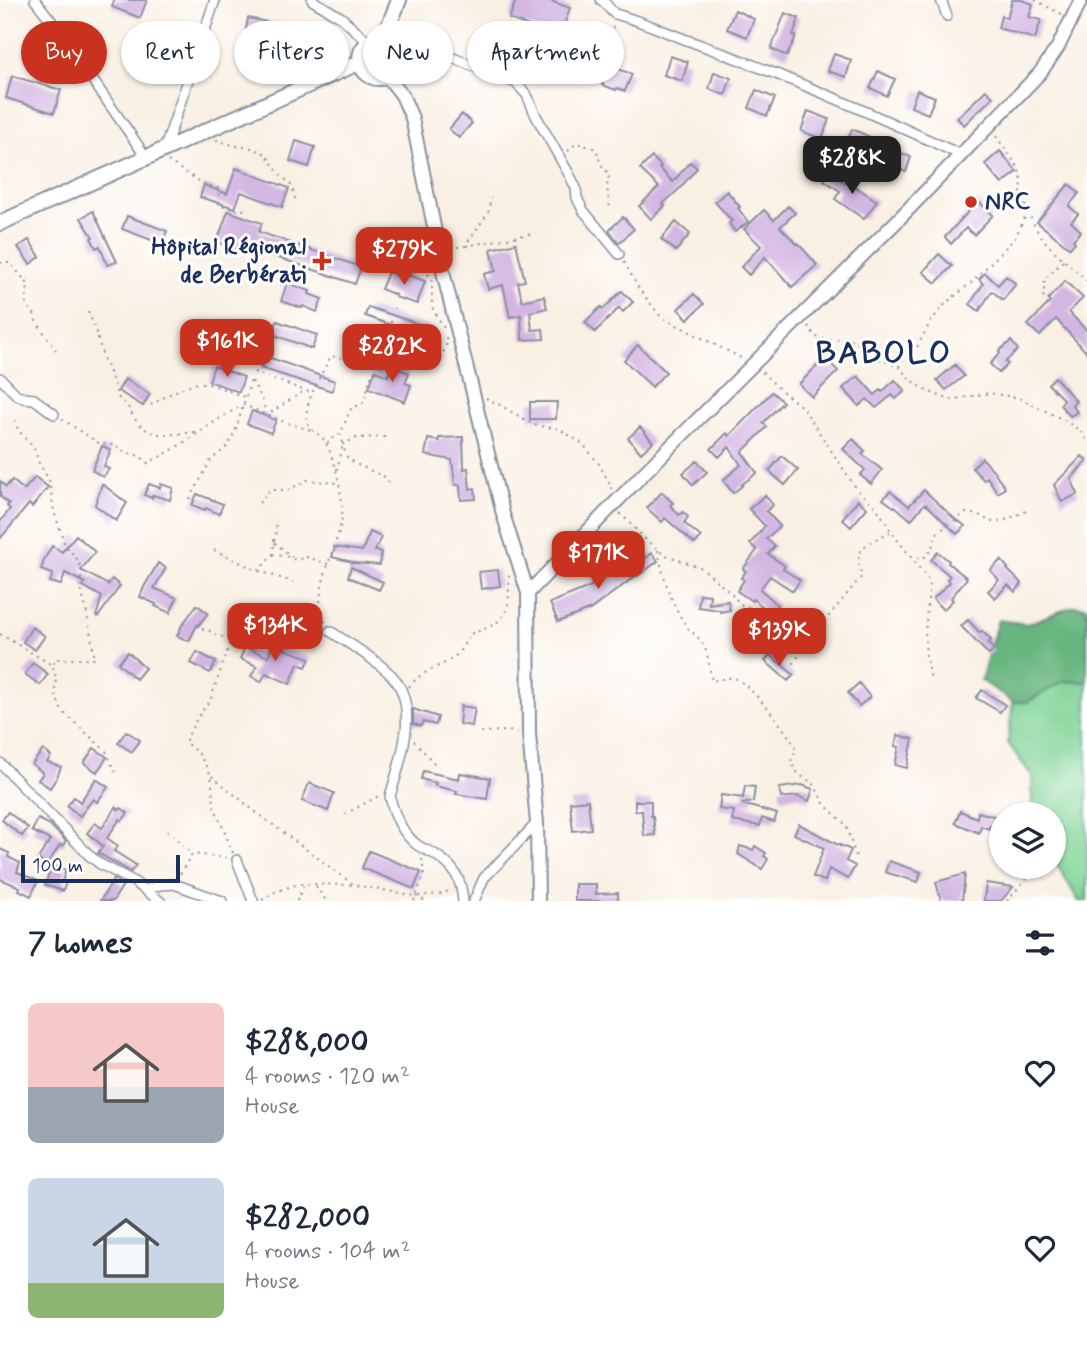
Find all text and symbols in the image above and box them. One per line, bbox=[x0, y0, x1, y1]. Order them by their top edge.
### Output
chip: Buy bbox=[21, 21, 107, 84]
chip: Rent bbox=[121, 21, 220, 84]
chip: Filters bbox=[234, 21, 349, 84]
chip: New bbox=[363, 21, 453, 84]
chip: Apartment bbox=[467, 21, 624, 84]
pin: $288K bbox=[803, 136, 901, 196]
text: $288K bbox=[819, 144, 885, 174]
place label: NRC bbox=[985, 187, 1030, 218]
marker: NRC bbox=[963, 194, 979, 210]
pin: $279K bbox=[355, 228, 453, 287]
place label: Hôpital Régional de Berbérati bbox=[151, 232, 306, 291]
text: $279K bbox=[372, 235, 436, 265]
marker: Hôpital Régional de Berbérati bbox=[312, 251, 332, 271]
pin: $161K bbox=[178, 320, 276, 379]
pin: $282K bbox=[343, 324, 441, 384]
text: $161K bbox=[196, 327, 258, 357]
text: $282K bbox=[358, 332, 426, 362]
district label: BABOLO bbox=[816, 333, 952, 375]
pin: $171K bbox=[549, 532, 647, 591]
text: $171K bbox=[568, 539, 628, 569]
pin: $134K bbox=[226, 604, 324, 663]
pin: $139K bbox=[730, 608, 828, 668]
text: $134K bbox=[243, 611, 307, 641]
text: $139K bbox=[748, 616, 810, 646]
map controls bbox=[989, 802, 1066, 879]
button: layers bbox=[989, 802, 1066, 879]
scale bar bbox=[21, 852, 180, 884]
text: 100 m bbox=[32, 854, 83, 879]
text: 7 homes bbox=[28, 924, 133, 963]
icon: filters bbox=[1021, 924, 1059, 962]
text: $288,000 bbox=[245, 1023, 368, 1062]
icon: home bbox=[84, 1031, 168, 1115]
icon: heart bbox=[1021, 1054, 1059, 1092]
text: 4 rooms · 120 m² bbox=[245, 1062, 410, 1092]
text: House bbox=[245, 1092, 299, 1122]
text: $282,000 bbox=[245, 1198, 370, 1237]
icon: home bbox=[84, 1206, 168, 1290]
icon: heart bbox=[1021, 1229, 1059, 1267]
text: 4 rooms · 104 m² bbox=[245, 1237, 411, 1267]
text: House bbox=[245, 1267, 299, 1297]

